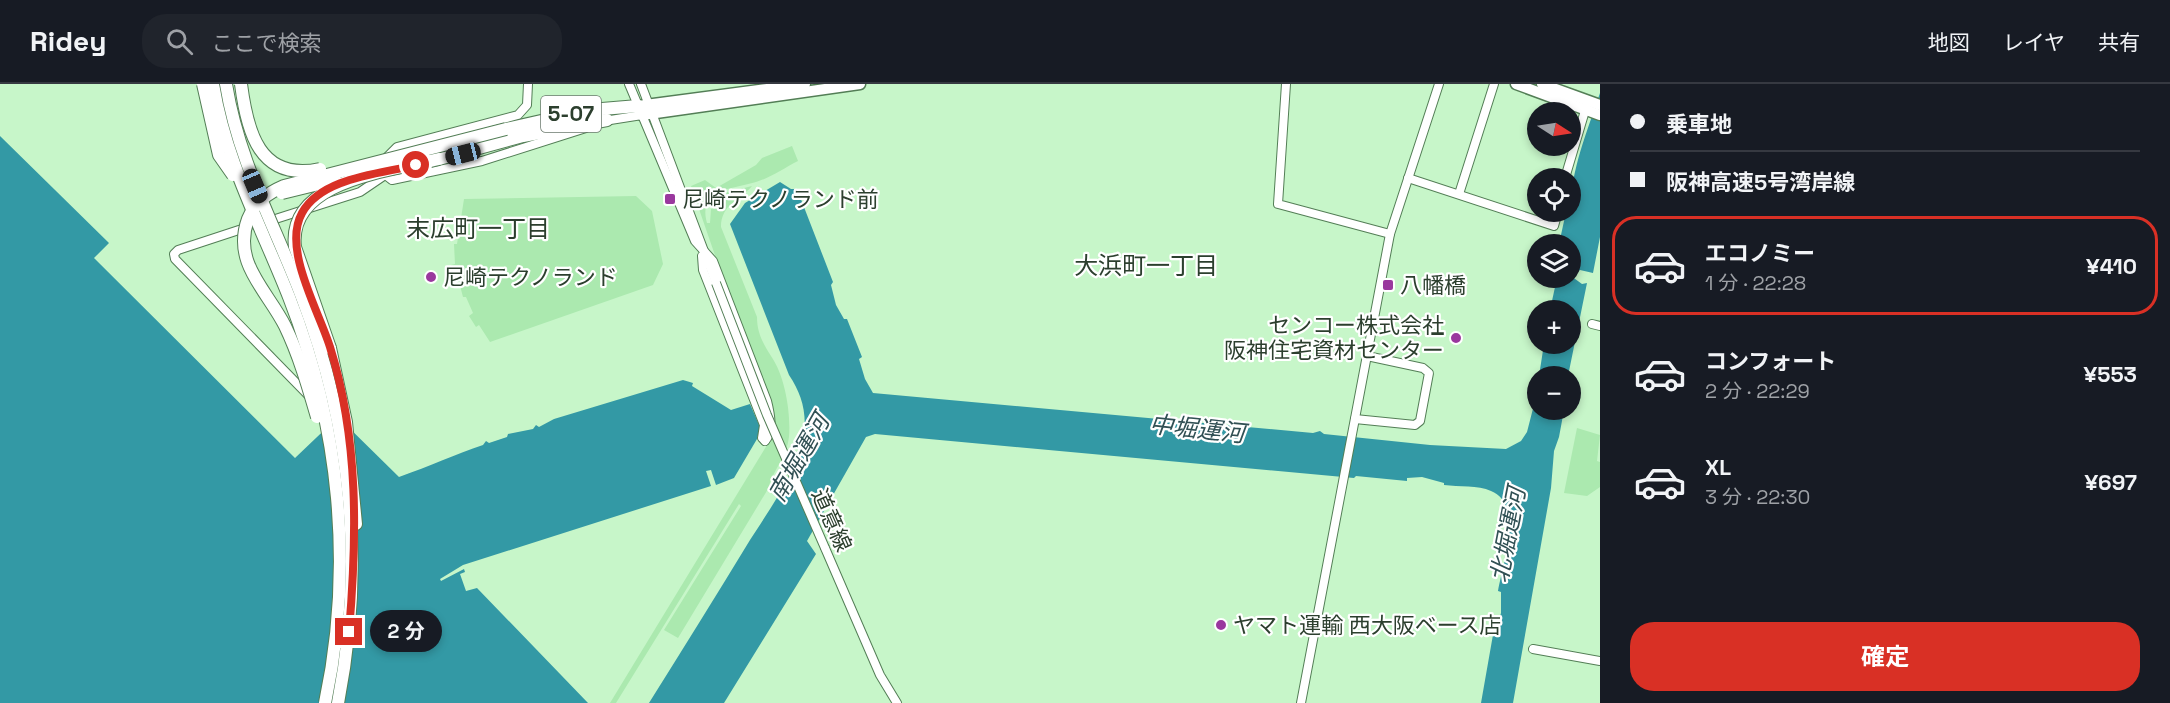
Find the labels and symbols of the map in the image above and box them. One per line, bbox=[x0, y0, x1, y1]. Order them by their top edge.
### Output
road number: 5-07 bbox=[541, 96, 601, 132]
north arrow bbox=[1527, 102, 1581, 156]
car bbox=[443, 141, 483, 167]
route start bbox=[402, 151, 429, 178]
car bbox=[240, 166, 270, 206]
place label: 尼崎テクノランド前 bbox=[682, 185, 879, 213]
marker: 尼崎テクノランド前 bbox=[663, 192, 677, 206]
district label: 末広町一丁目 bbox=[406, 213, 550, 244]
district label: 大浜町一丁目 bbox=[1074, 250, 1218, 281]
place label: 尼崎テクノランド bbox=[443, 263, 618, 291]
marker: 尼崎テクノランド bbox=[424, 270, 438, 284]
place label: 八幡橋 bbox=[1400, 271, 1466, 299]
marker: 八幡橋 bbox=[1381, 278, 1395, 292]
place label: センコー株式会社 阪神住宅資材センター bbox=[1224, 311, 1444, 364]
marker: センコー株式会社 阪神住宅資材センター bbox=[1449, 331, 1463, 345]
water label: 南堀運河 bbox=[761, 405, 838, 507]
water label: 中堀運河 bbox=[1148, 408, 1250, 449]
water label: 北堀運河 bbox=[1483, 481, 1533, 585]
street label: 道意線 bbox=[806, 484, 858, 556]
callout: 2 分 bbox=[370, 611, 442, 653]
place label: ヤマト運輸 西大阪ベース店 bbox=[1233, 611, 1502, 639]
route end bbox=[335, 618, 362, 645]
marker: ヤマト運輸 西大阪ベース店 bbox=[1214, 618, 1228, 632]

